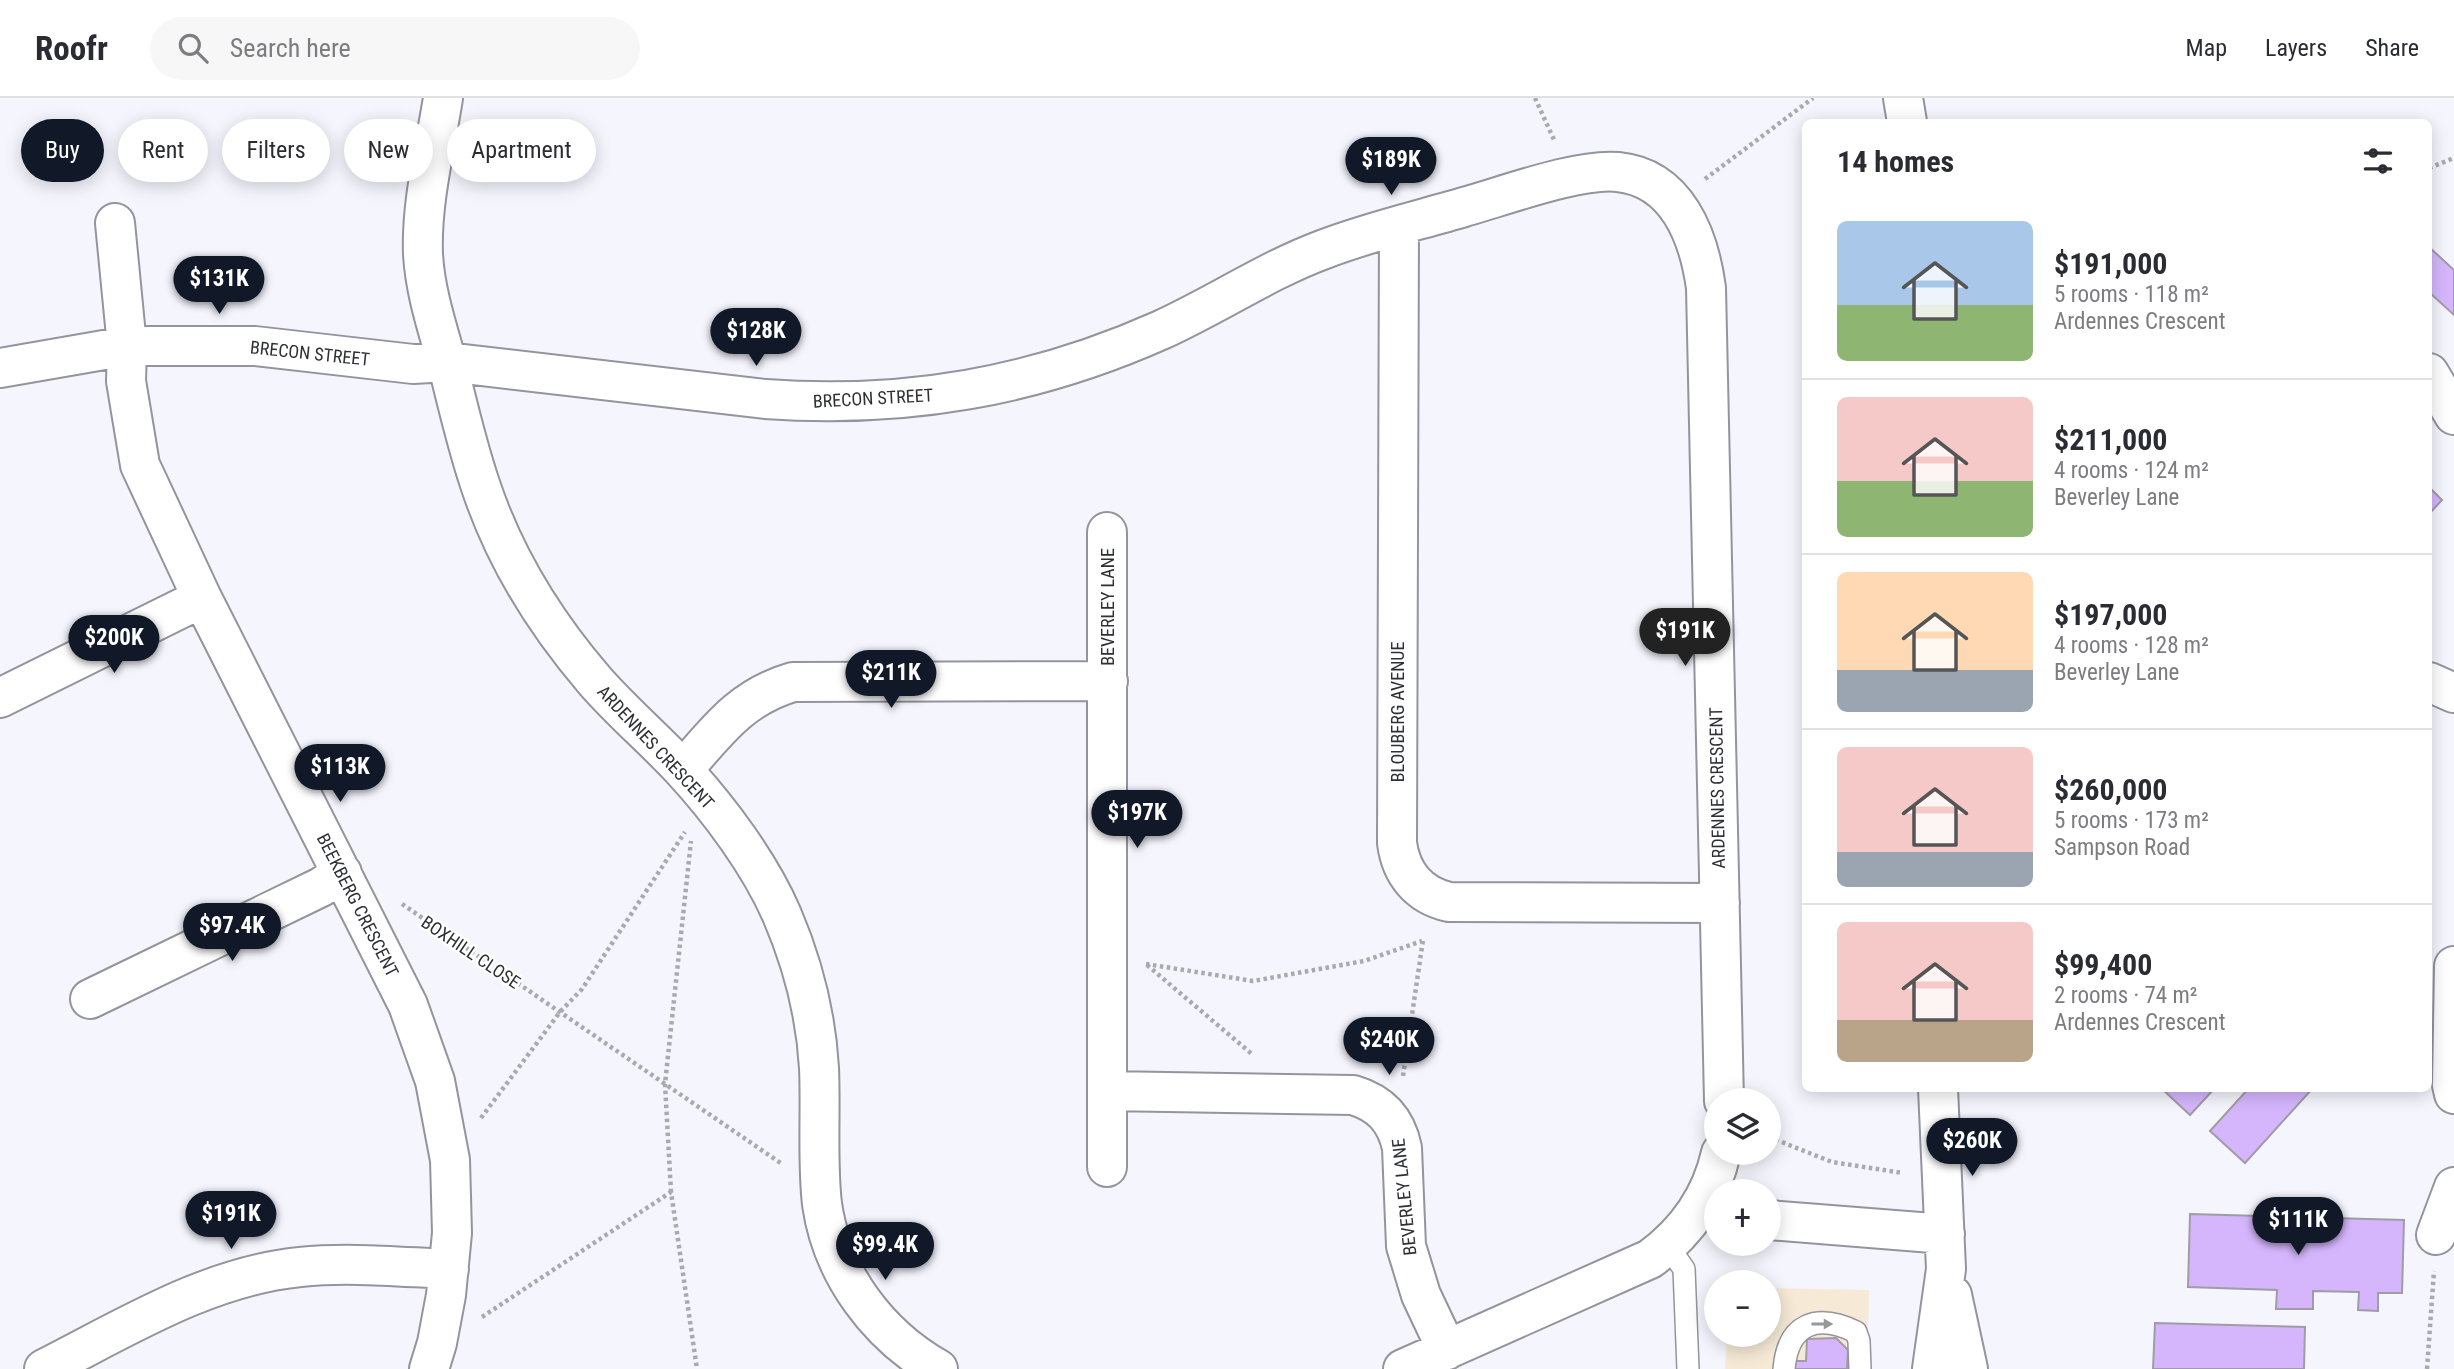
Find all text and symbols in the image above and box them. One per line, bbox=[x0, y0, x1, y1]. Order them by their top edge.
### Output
search box bbox=[150, 17, 640, 80]
text: Roofr bbox=[35, 29, 108, 68]
icon: search bbox=[174, 29, 212, 67]
text: Search here bbox=[230, 33, 351, 63]
text: Map bbox=[2186, 34, 2227, 62]
text: Layers bbox=[2265, 34, 2327, 62]
text: Share bbox=[2365, 34, 2419, 62]
chip: Buy bbox=[21, 119, 104, 182]
chip: Rent bbox=[118, 119, 208, 182]
chip: Filters bbox=[222, 119, 330, 182]
chip: New bbox=[344, 119, 433, 182]
chip: Apartment bbox=[447, 119, 596, 182]
pin: $189K bbox=[1342, 138, 1440, 197]
icon: filters bbox=[2359, 142, 2397, 180]
text: 14 homes bbox=[1837, 144, 1954, 179]
text: $189K bbox=[1361, 146, 1421, 173]
text: $191,000 bbox=[2054, 246, 2167, 281]
icon: home bbox=[1893, 249, 1977, 333]
pin: $131K bbox=[170, 256, 268, 316]
text: $131K bbox=[189, 265, 249, 292]
text: 5 rooms · 118 m² bbox=[2054, 281, 2209, 308]
pin: $128K bbox=[707, 308, 805, 368]
text: Ardennes Crescent bbox=[2054, 308, 2226, 335]
text: $128K bbox=[726, 317, 786, 344]
street label: BRECON STREET bbox=[249, 336, 371, 370]
street label: BRECON STREET bbox=[812, 384, 934, 412]
text: $211,000 bbox=[2054, 422, 2167, 457]
icon: home bbox=[1893, 425, 1977, 509]
text: 4 rooms · 124 m² bbox=[2054, 457, 2209, 484]
text: Beverley Lane bbox=[2054, 484, 2179, 511]
street label: BEVERLEY LANE bbox=[1097, 548, 1118, 666]
text: $197,000 bbox=[2054, 597, 2167, 632]
icon: home bbox=[1893, 600, 1977, 684]
pin: $191K bbox=[1636, 608, 1734, 668]
pin: $200K bbox=[65, 616, 163, 675]
text: $191K bbox=[1655, 617, 1715, 644]
text: $200K bbox=[84, 624, 144, 651]
text: 4 rooms · 128 m² bbox=[2054, 632, 2209, 659]
street label: BLOUBERG AVENUE bbox=[1387, 642, 1408, 782]
pin: $211K bbox=[842, 650, 940, 710]
text: $211K bbox=[861, 659, 921, 686]
text: Beverley Lane bbox=[2054, 659, 2179, 686]
street label: ARDENNES CRESCENT bbox=[593, 681, 719, 813]
street label: ARDENNES CRESCENT bbox=[1705, 707, 1729, 869]
pin: $113K bbox=[291, 744, 389, 804]
text: $113K bbox=[310, 753, 370, 780]
text: $260,000 bbox=[2054, 772, 2167, 807]
icon: home bbox=[1893, 775, 1977, 859]
pin: $197K bbox=[1088, 790, 1186, 850]
text: $197K bbox=[1107, 799, 1167, 826]
text: 5 rooms · 173 m² bbox=[2054, 807, 2209, 834]
street label: BEEKBERG CRESCENT bbox=[313, 830, 403, 980]
text: Sampson Road bbox=[2054, 834, 2190, 861]
pin: $97.4K bbox=[175, 904, 289, 963]
street label: BOXHILL CLOSE bbox=[418, 911, 524, 993]
text: $97.4K bbox=[199, 912, 265, 939]
text: $99,400 bbox=[2054, 947, 2152, 982]
icon: home bbox=[1893, 950, 1977, 1034]
text: 2 rooms · 74 m² bbox=[2054, 982, 2197, 1009]
text: Ardennes Crescent bbox=[2054, 1009, 2226, 1036]
pin: $240K bbox=[1340, 1018, 1438, 1077]
text: $240K bbox=[1359, 1026, 1419, 1053]
map controls bbox=[1704, 1088, 1781, 1347]
button: layers bbox=[1704, 1088, 1781, 1165]
pin: $260K bbox=[1923, 1118, 2021, 1178]
text: $260K bbox=[1942, 1127, 2002, 1154]
street label: BEVERLEY LANE bbox=[1387, 1137, 1421, 1257]
button: + bbox=[1704, 1179, 1781, 1256]
pin: $191K bbox=[182, 1192, 280, 1251]
pin: $111K bbox=[2249, 1198, 2347, 1257]
text: $191K bbox=[201, 1200, 261, 1227]
text: $111K bbox=[2268, 1206, 2328, 1233]
pin: $99.4K bbox=[828, 1222, 942, 1282]
text: $99.4K bbox=[852, 1231, 918, 1258]
button: − bbox=[1704, 1270, 1781, 1347]
one-way arrow bbox=[1811, 1318, 1833, 1330]

